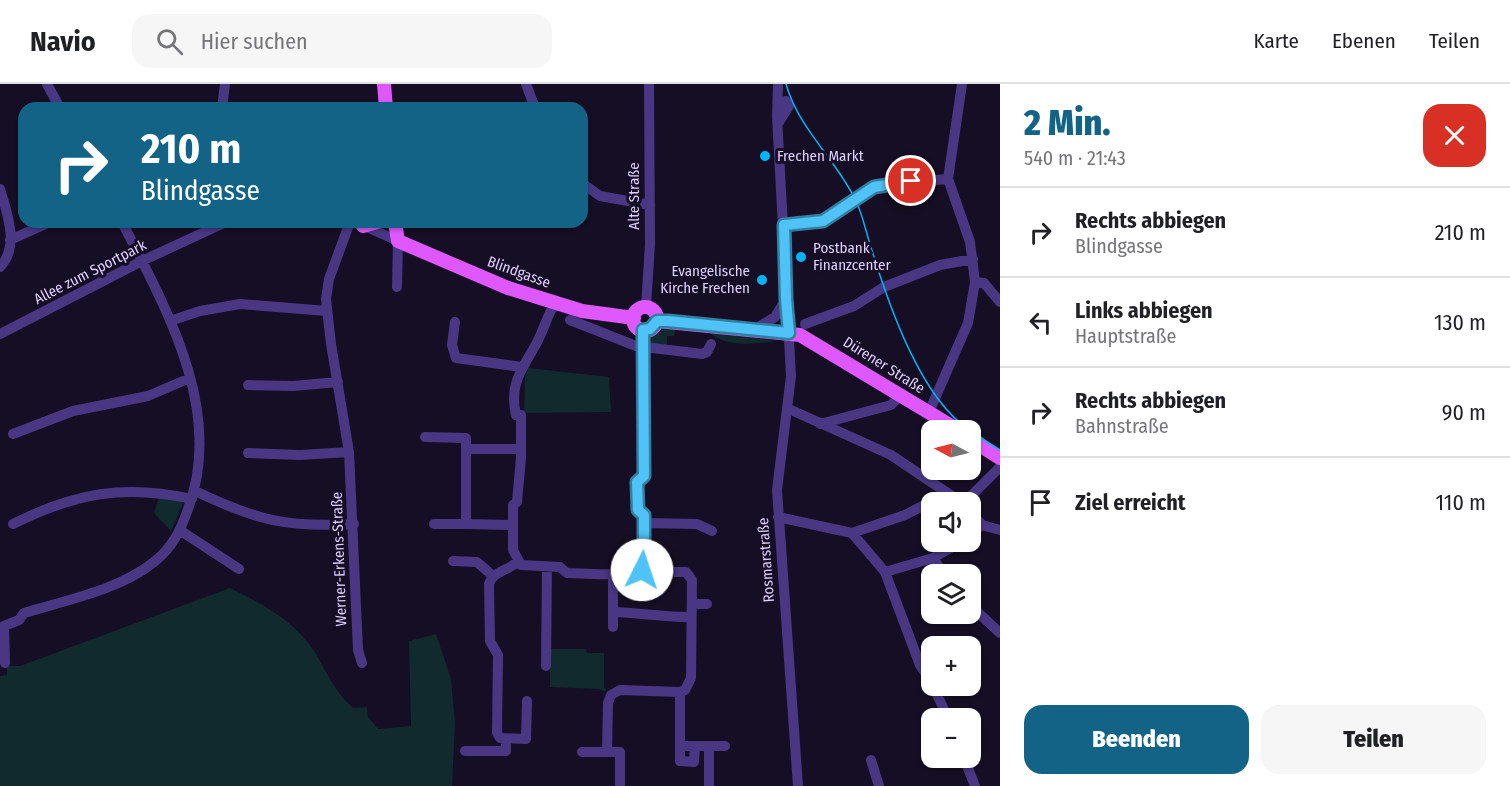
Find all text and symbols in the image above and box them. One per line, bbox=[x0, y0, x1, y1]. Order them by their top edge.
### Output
search box bbox=[132, 14, 552, 68]
text: Navio bbox=[30, 25, 96, 58]
icon: search bbox=[153, 25, 186, 58]
text: Hier suchen bbox=[201, 28, 308, 55]
text: Karte bbox=[1253, 28, 1299, 54]
text: Ebenen bbox=[1332, 28, 1396, 54]
text: Teilen bbox=[1429, 28, 1480, 54]
text: 2 Min. bbox=[1024, 101, 1111, 145]
button: close bbox=[1423, 104, 1486, 167]
text: 210 m bbox=[141, 124, 241, 174]
icon: right bbox=[42, 126, 120, 204]
text: 540 m · 21:43 bbox=[1024, 146, 1126, 170]
place label: Frechen Markt bbox=[777, 147, 864, 165]
marker: Frechen Markt bbox=[758, 149, 772, 163]
pin bbox=[885, 155, 936, 206]
street label: Alte Straße bbox=[625, 162, 643, 230]
icon: arrive bbox=[894, 164, 927, 197]
text: Blindgasse bbox=[141, 175, 260, 207]
text: Rechts abbiegen bbox=[1075, 207, 1226, 234]
icon: right bbox=[1024, 216, 1057, 249]
text: 210 m bbox=[1435, 219, 1486, 246]
text: Blindgasse bbox=[1075, 234, 1163, 258]
street label: Allee zum Sportpark bbox=[31, 236, 149, 308]
place label: Postbank Finanzcenter bbox=[813, 239, 891, 274]
marker: Postbank Finanzcenter bbox=[794, 250, 808, 264]
street label: Blindgasse bbox=[485, 252, 553, 292]
place label: Evangelische Kirche Frechen bbox=[660, 262, 750, 297]
marker: Evangelische Kirche Frechen bbox=[755, 273, 769, 287]
text: Links abbiegen bbox=[1075, 297, 1213, 324]
icon: left bbox=[1024, 306, 1057, 339]
text: 130 m bbox=[1434, 309, 1486, 336]
text: Hauptstraße bbox=[1075, 324, 1176, 348]
street label: Dürener Straße bbox=[840, 333, 928, 397]
text: Rechts abbiegen bbox=[1075, 387, 1226, 414]
icon: right bbox=[1024, 396, 1057, 429]
text: 90 m bbox=[1442, 399, 1486, 426]
text: Bahnstraße bbox=[1075, 414, 1169, 438]
north arrow bbox=[921, 420, 981, 480]
map controls bbox=[921, 420, 981, 768]
icon: arrive bbox=[1024, 486, 1057, 519]
text: Ziel erreicht bbox=[1075, 489, 1186, 516]
text: 110 m bbox=[1436, 489, 1486, 516]
street label: Werner-Erkens-Straße bbox=[328, 491, 350, 627]
button: sound bbox=[921, 492, 981, 552]
street label: Rosmarstraße bbox=[754, 517, 778, 603]
position arrow bbox=[610, 538, 674, 602]
button: layers bbox=[921, 564, 981, 624]
button: + bbox=[921, 636, 981, 696]
button: Beenden bbox=[1024, 705, 1249, 774]
button: Teilen bbox=[1261, 705, 1486, 774]
button: − bbox=[921, 708, 981, 768]

